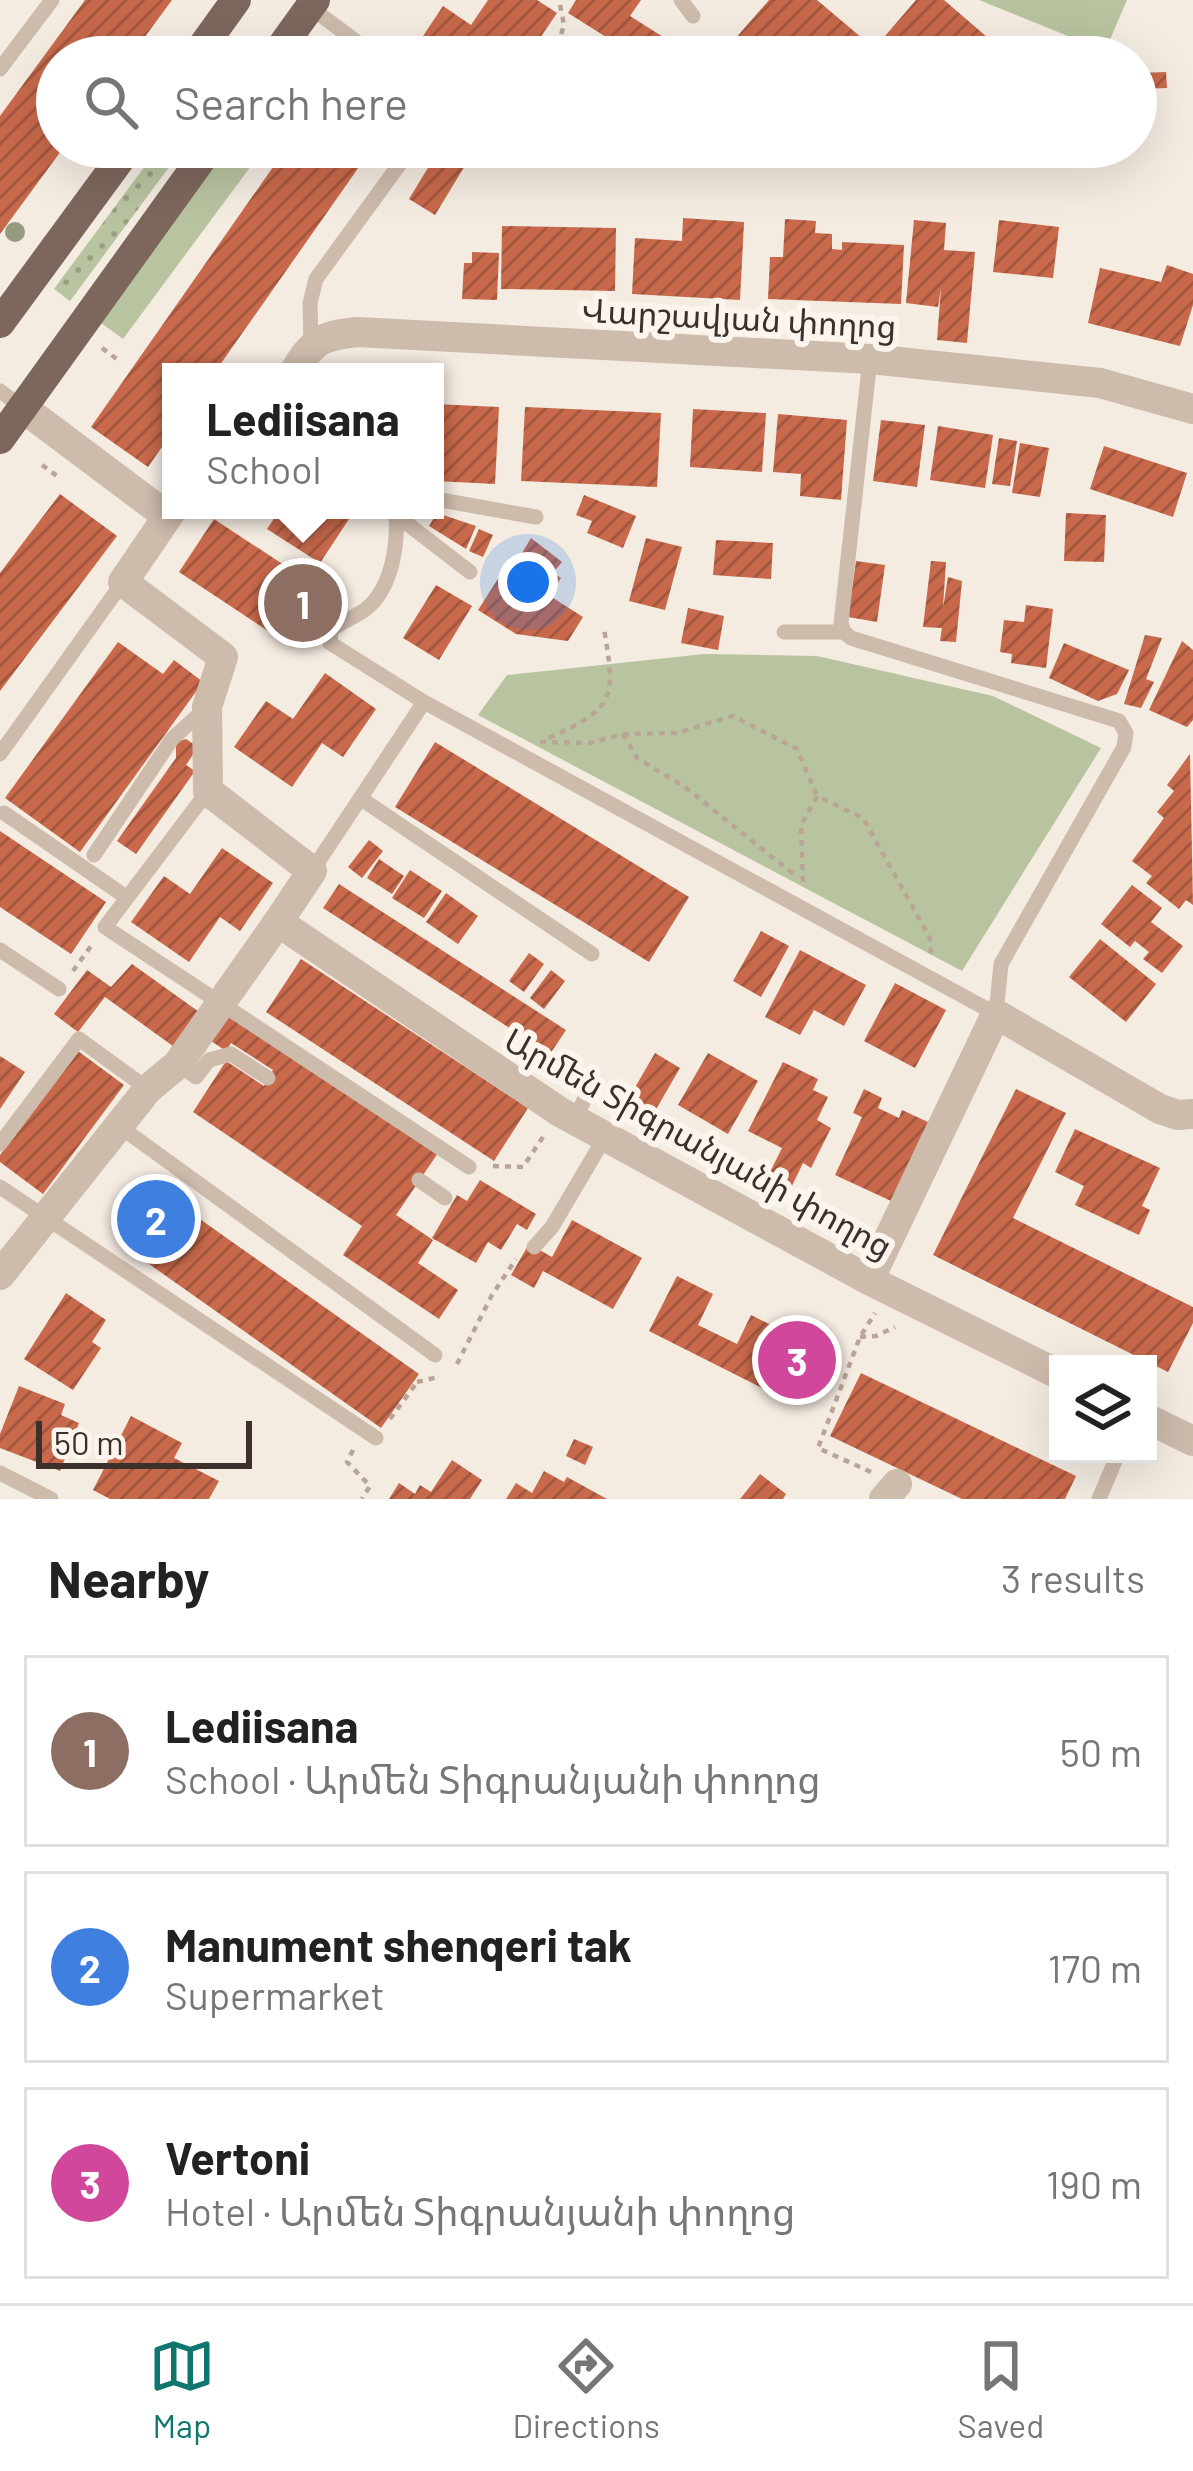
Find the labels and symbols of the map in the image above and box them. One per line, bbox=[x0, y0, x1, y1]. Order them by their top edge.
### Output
street label: Վարշավյան փողոց bbox=[581, 289, 897, 346]
your location bbox=[498, 552, 558, 612]
pin: 1 bbox=[264, 558, 342, 648]
street label: Արմեն Տիգրանյանի փողոց bbox=[498, 1019, 900, 1266]
pin: 2 bbox=[117, 1174, 195, 1264]
pin: 3 bbox=[758, 1315, 836, 1405]
scale bar bbox=[36, 1415, 252, 1468]

